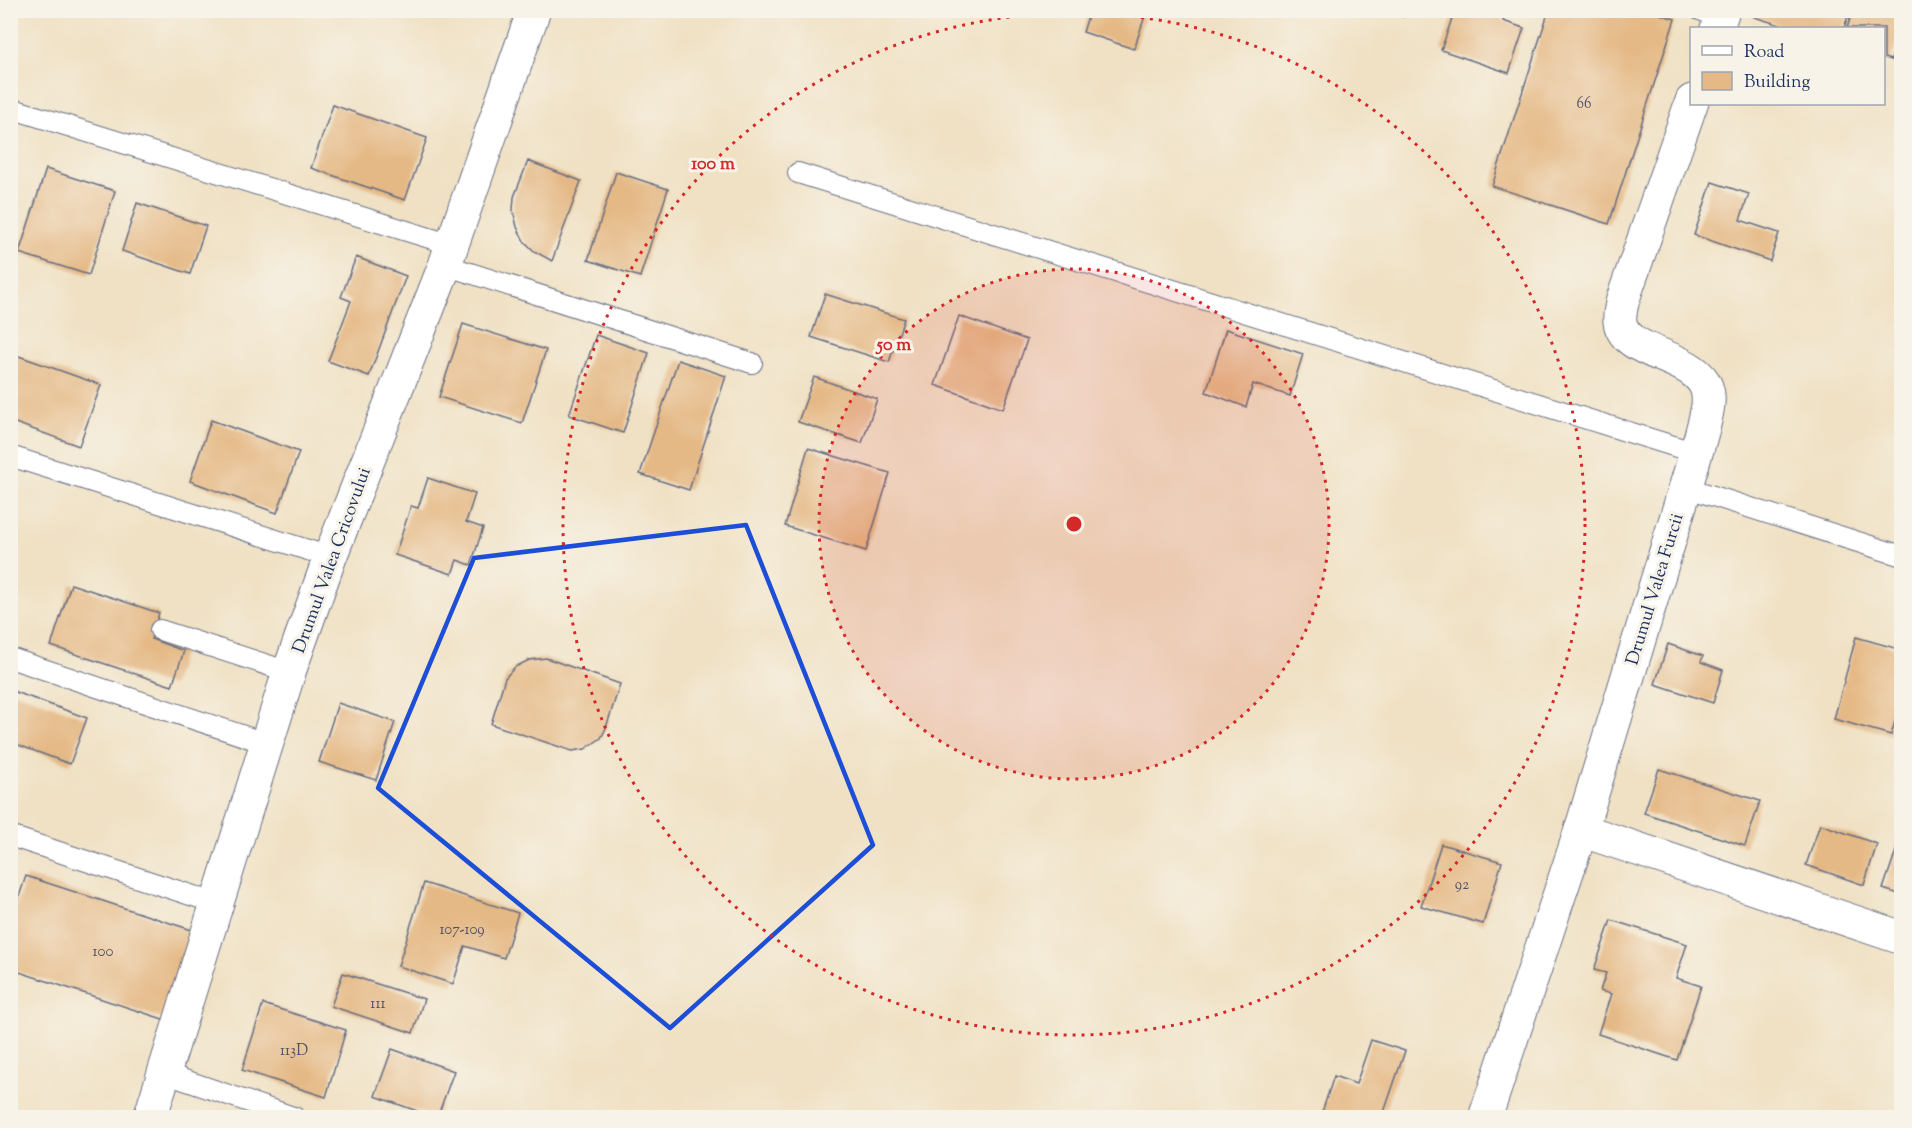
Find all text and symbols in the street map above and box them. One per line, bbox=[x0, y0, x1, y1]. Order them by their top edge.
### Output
legend bbox=[1690, 27, 1885, 105]
text: Road bbox=[1744, 40, 1784, 66]
text: Building bbox=[1744, 70, 1810, 96]
house number: 66 bbox=[1577, 94, 1591, 115]
text: 100 m bbox=[691, 152, 735, 178]
text: 50 m bbox=[875, 333, 911, 359]
street label: Drumul Valea Cricovului bbox=[287, 464, 379, 657]
street label: Drumul Valea Furcii bbox=[1620, 510, 1691, 669]
centre of rings bbox=[1064, 514, 1084, 534]
house number: 92 bbox=[1455, 875, 1469, 896]
house number: 107-109 bbox=[439, 920, 485, 941]
house number: 100 bbox=[93, 942, 113, 963]
house number: 111 bbox=[370, 994, 386, 1015]
house number: 113D bbox=[280, 1041, 308, 1062]

